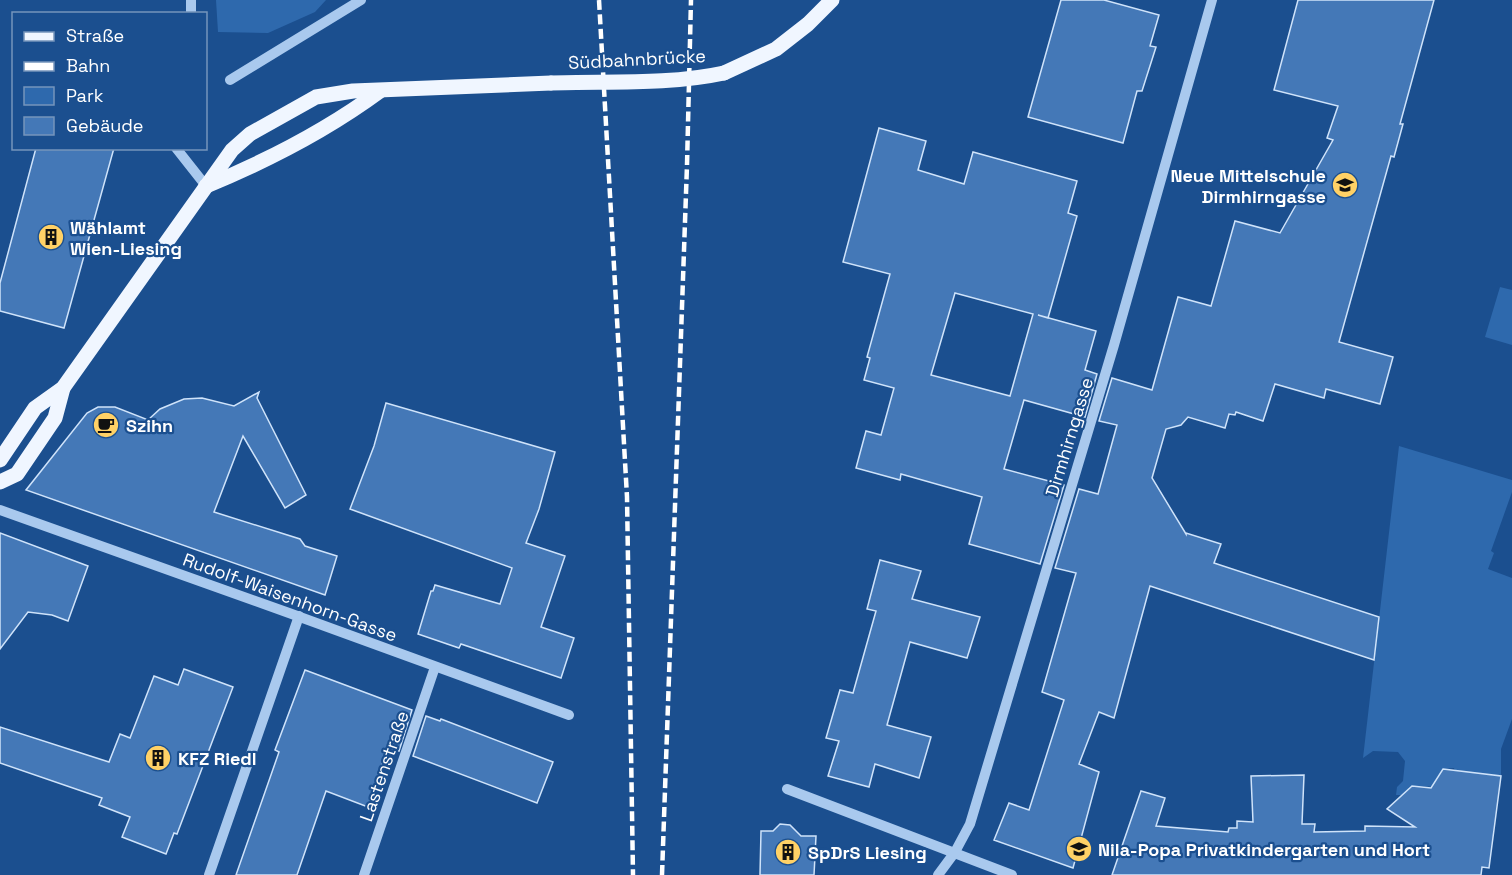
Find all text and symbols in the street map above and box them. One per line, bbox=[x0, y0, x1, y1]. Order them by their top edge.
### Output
legend bbox=[12, 12, 207, 150]
text: Straße bbox=[66, 24, 124, 47]
street label: Südbahnbrücke bbox=[568, 44, 706, 74]
text: Bahn bbox=[66, 54, 110, 77]
text: Park bbox=[66, 84, 104, 107]
text: Gebäude bbox=[66, 114, 144, 137]
place label: Neue Mittelschule Dirmhirngasse bbox=[1170, 164, 1326, 208]
school or university icon: Neue Mittelschule Dirmhirngasse bbox=[1330, 170, 1360, 200]
place label: Wählamt Wien-Liesing bbox=[70, 216, 182, 260]
building icon: Wählamt Wien-Liesing bbox=[36, 222, 66, 252]
street label: Dirmhirngasse bbox=[1040, 375, 1098, 499]
cafe icon: Szihn bbox=[91, 410, 121, 440]
place label: Szihn bbox=[126, 414, 173, 437]
street label: Rudolf-Waisenhorn-Gasse bbox=[180, 547, 400, 647]
street label: Lastenstraße bbox=[354, 708, 414, 824]
building icon: KFZ Riedl bbox=[143, 743, 173, 773]
place label: KFZ Riedl bbox=[178, 747, 257, 770]
school or university icon: Nila-Popa Privatkindergarten und Hort bbox=[1064, 834, 1094, 864]
building icon: SpDrS Liesing bbox=[773, 837, 803, 867]
place label: Nila-Popa Privatkindergarten und Hort bbox=[1098, 838, 1430, 861]
place label: SpDrS Liesing bbox=[808, 841, 927, 864]

